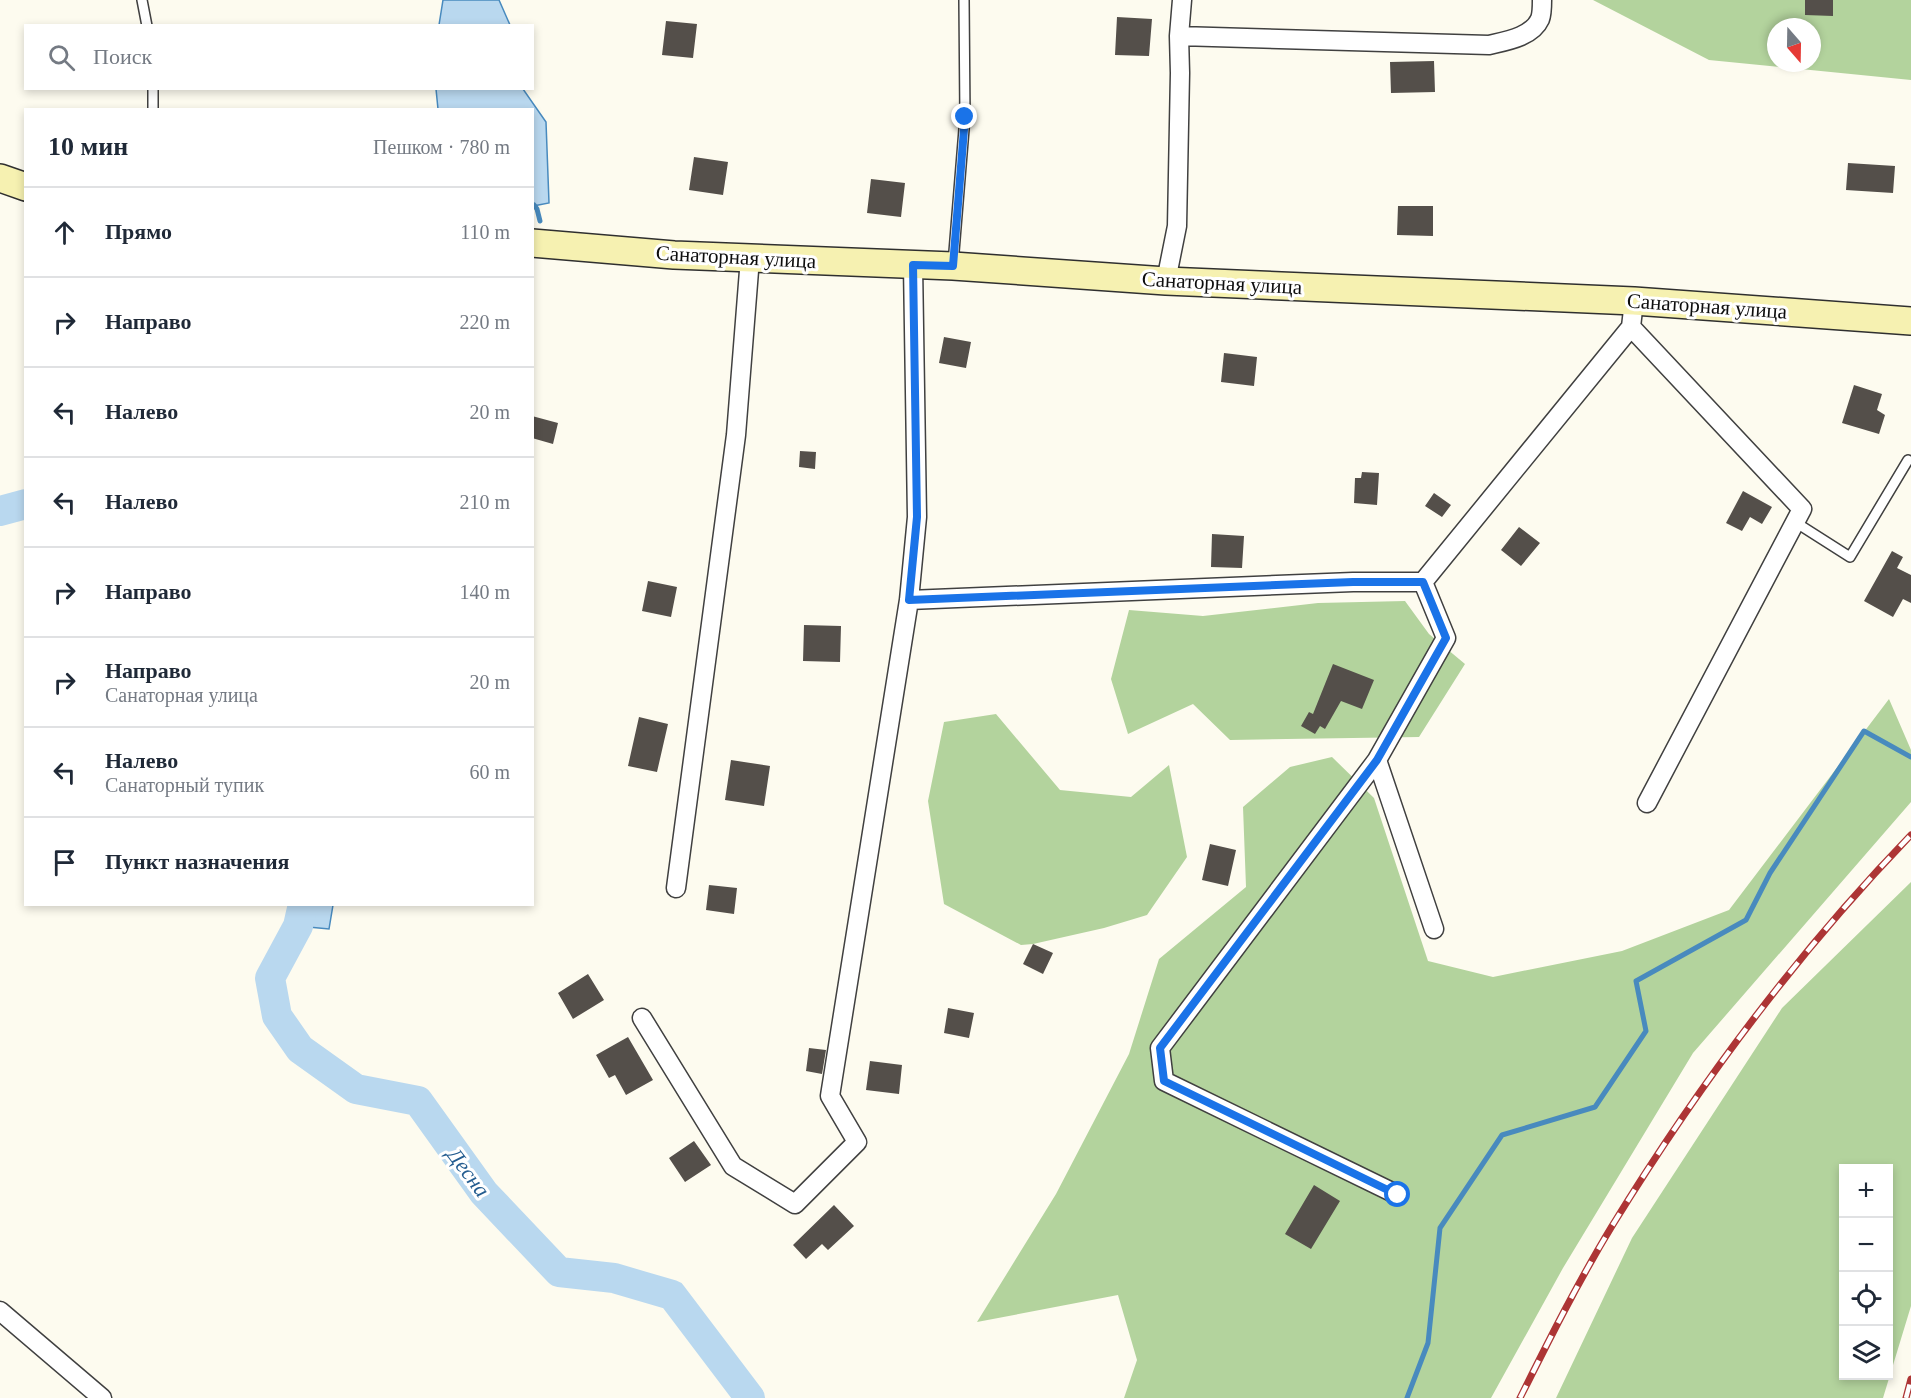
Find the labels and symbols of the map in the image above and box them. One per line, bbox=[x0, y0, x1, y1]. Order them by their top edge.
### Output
north arrow bbox=[1767, 18, 1821, 72]
route end bbox=[951, 103, 977, 129]
street label: Санаторная улица bbox=[655, 241, 817, 273]
street label: Санаторная улица bbox=[1141, 267, 1303, 299]
street label: Санаторная улица bbox=[1626, 288, 1789, 324]
water label: Десна bbox=[441, 1141, 495, 1202]
route start bbox=[1384, 1181, 1410, 1207]

